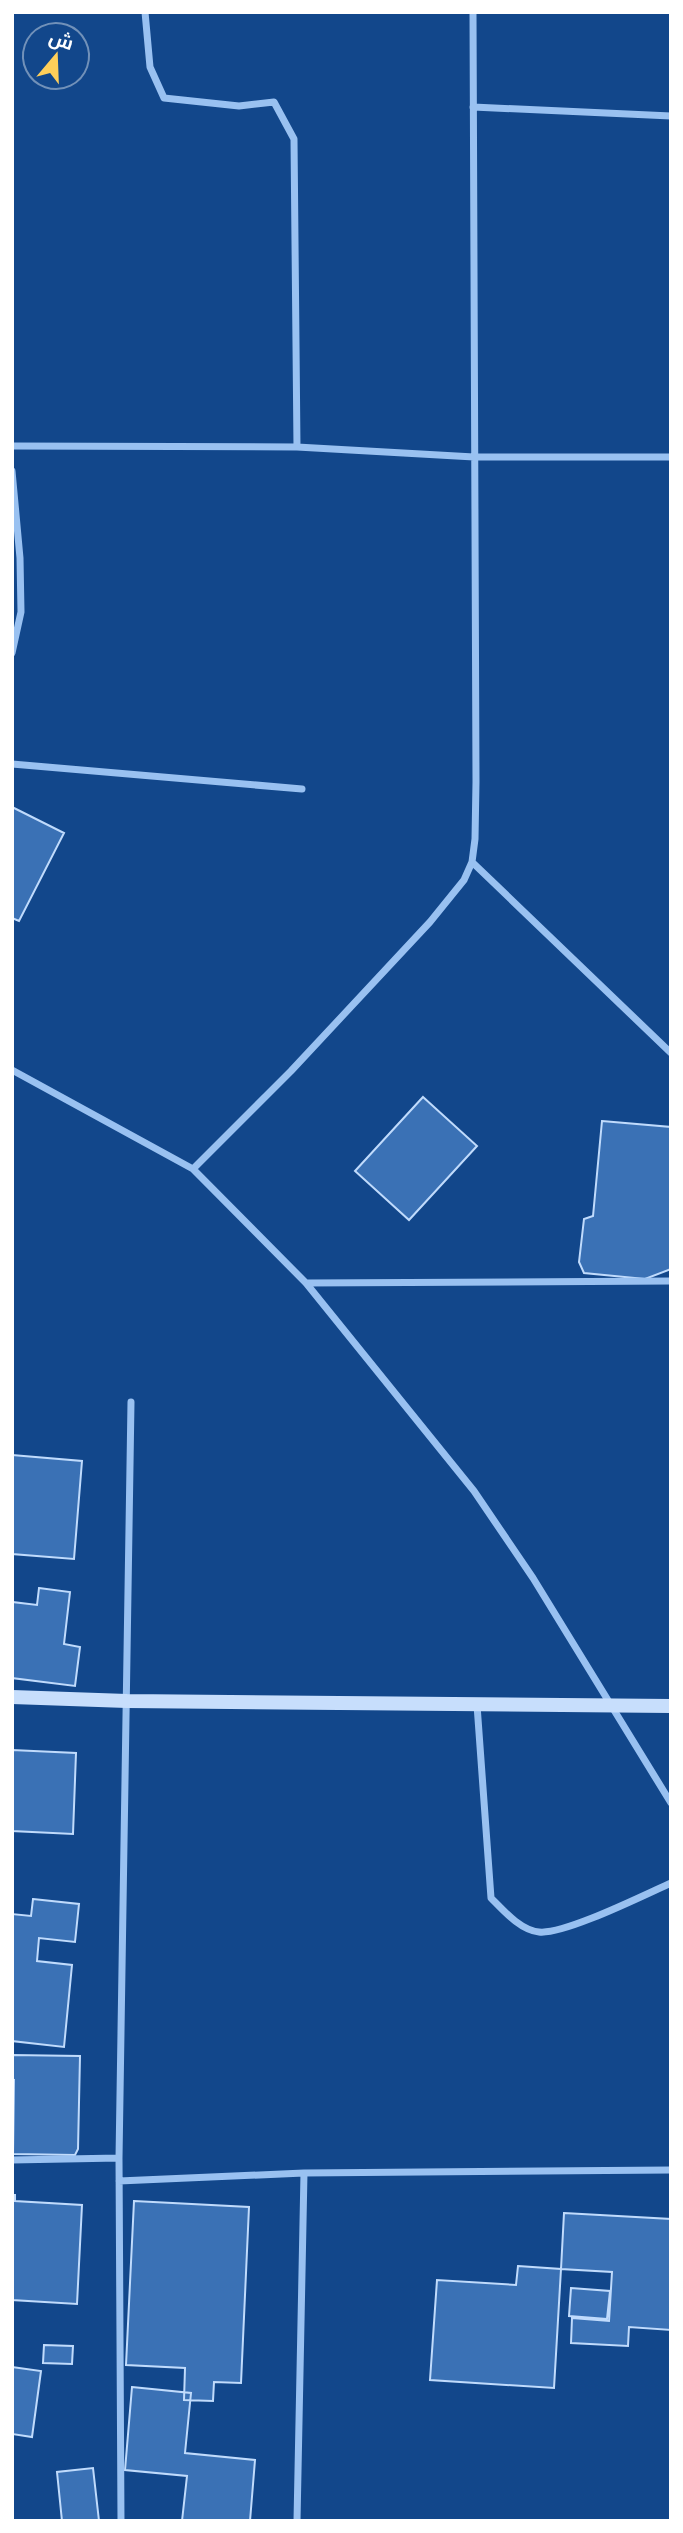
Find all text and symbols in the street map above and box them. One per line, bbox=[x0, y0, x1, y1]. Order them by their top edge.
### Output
north arrow bbox=[21, 21, 91, 91]
text: ش bbox=[46, 26, 77, 55]

